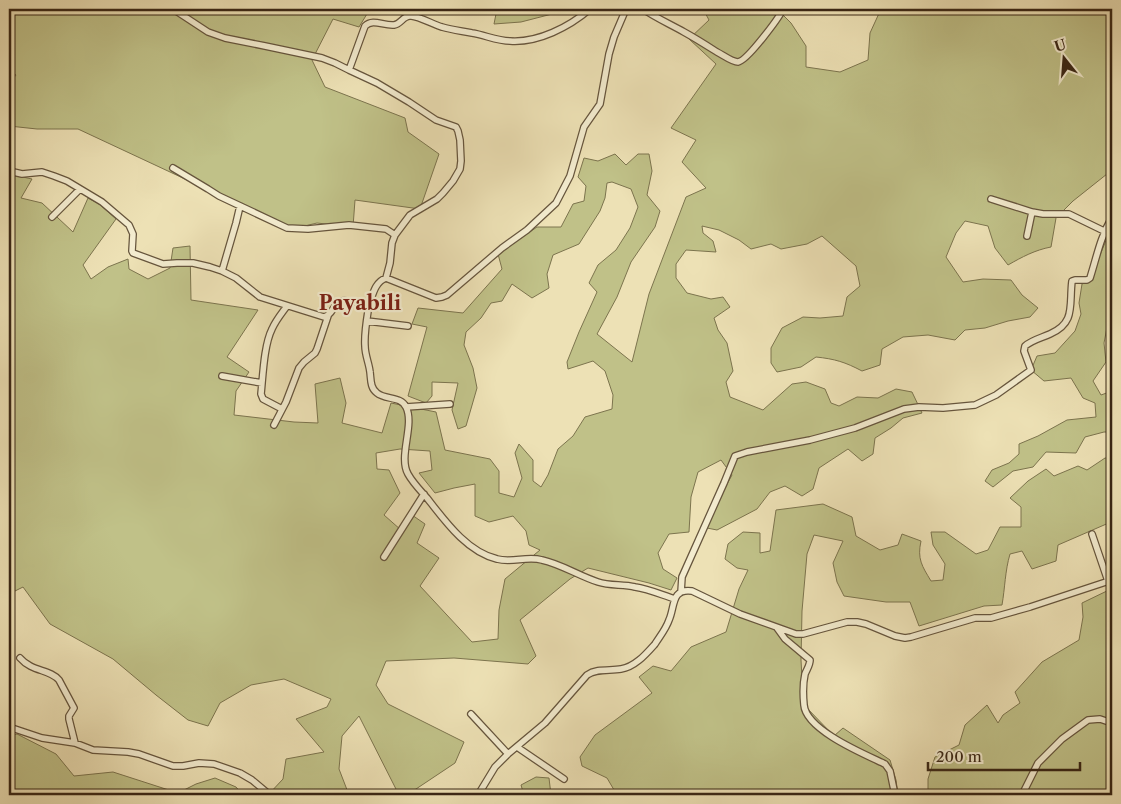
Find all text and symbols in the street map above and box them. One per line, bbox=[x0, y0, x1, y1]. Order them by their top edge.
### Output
north arrow bbox=[1038, 32, 1088, 82]
text: U bbox=[1052, 35, 1069, 56]
district label: Payabili bbox=[319, 291, 401, 315]
scale bar bbox=[928, 739, 1081, 771]
text: 200 m bbox=[936, 747, 982, 766]

